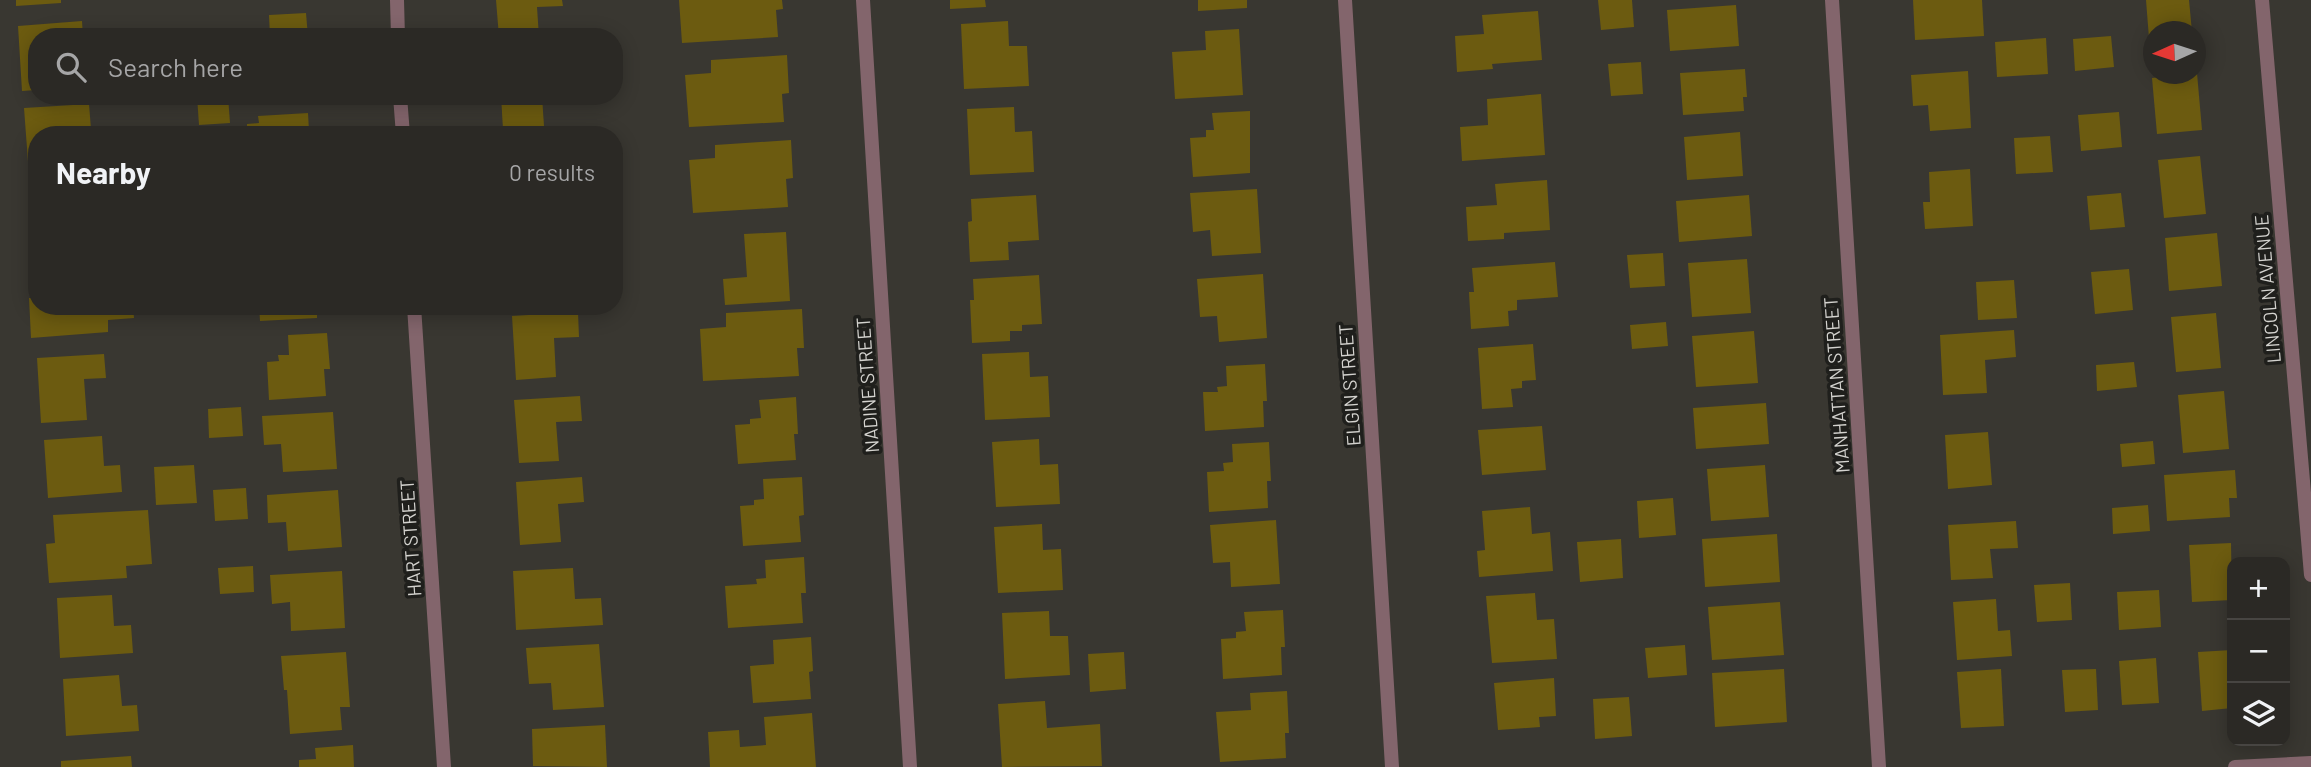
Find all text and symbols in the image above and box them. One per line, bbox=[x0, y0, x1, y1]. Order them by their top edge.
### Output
north arrow bbox=[2143, 21, 2206, 84]
search box bbox=[28, 28, 623, 105]
icon: search bbox=[52, 48, 90, 86]
text: Search here bbox=[108, 51, 243, 82]
text: Nearby bbox=[56, 154, 151, 190]
text: 0 results bbox=[509, 158, 595, 186]
street label: LINCOLN AVENUE bbox=[2249, 214, 2285, 364]
street label: MANHATTAN STREET bbox=[1818, 296, 1854, 474]
street label: NADINE STREET bbox=[851, 316, 883, 454]
street label: ELGIN STREET bbox=[1333, 323, 1365, 447]
street label: HART STREET bbox=[394, 479, 426, 597]
map controls bbox=[2227, 557, 2290, 746]
button: + bbox=[2227, 557, 2290, 620]
button: − bbox=[2227, 620, 2290, 683]
button: layers bbox=[2227, 683, 2290, 746]

